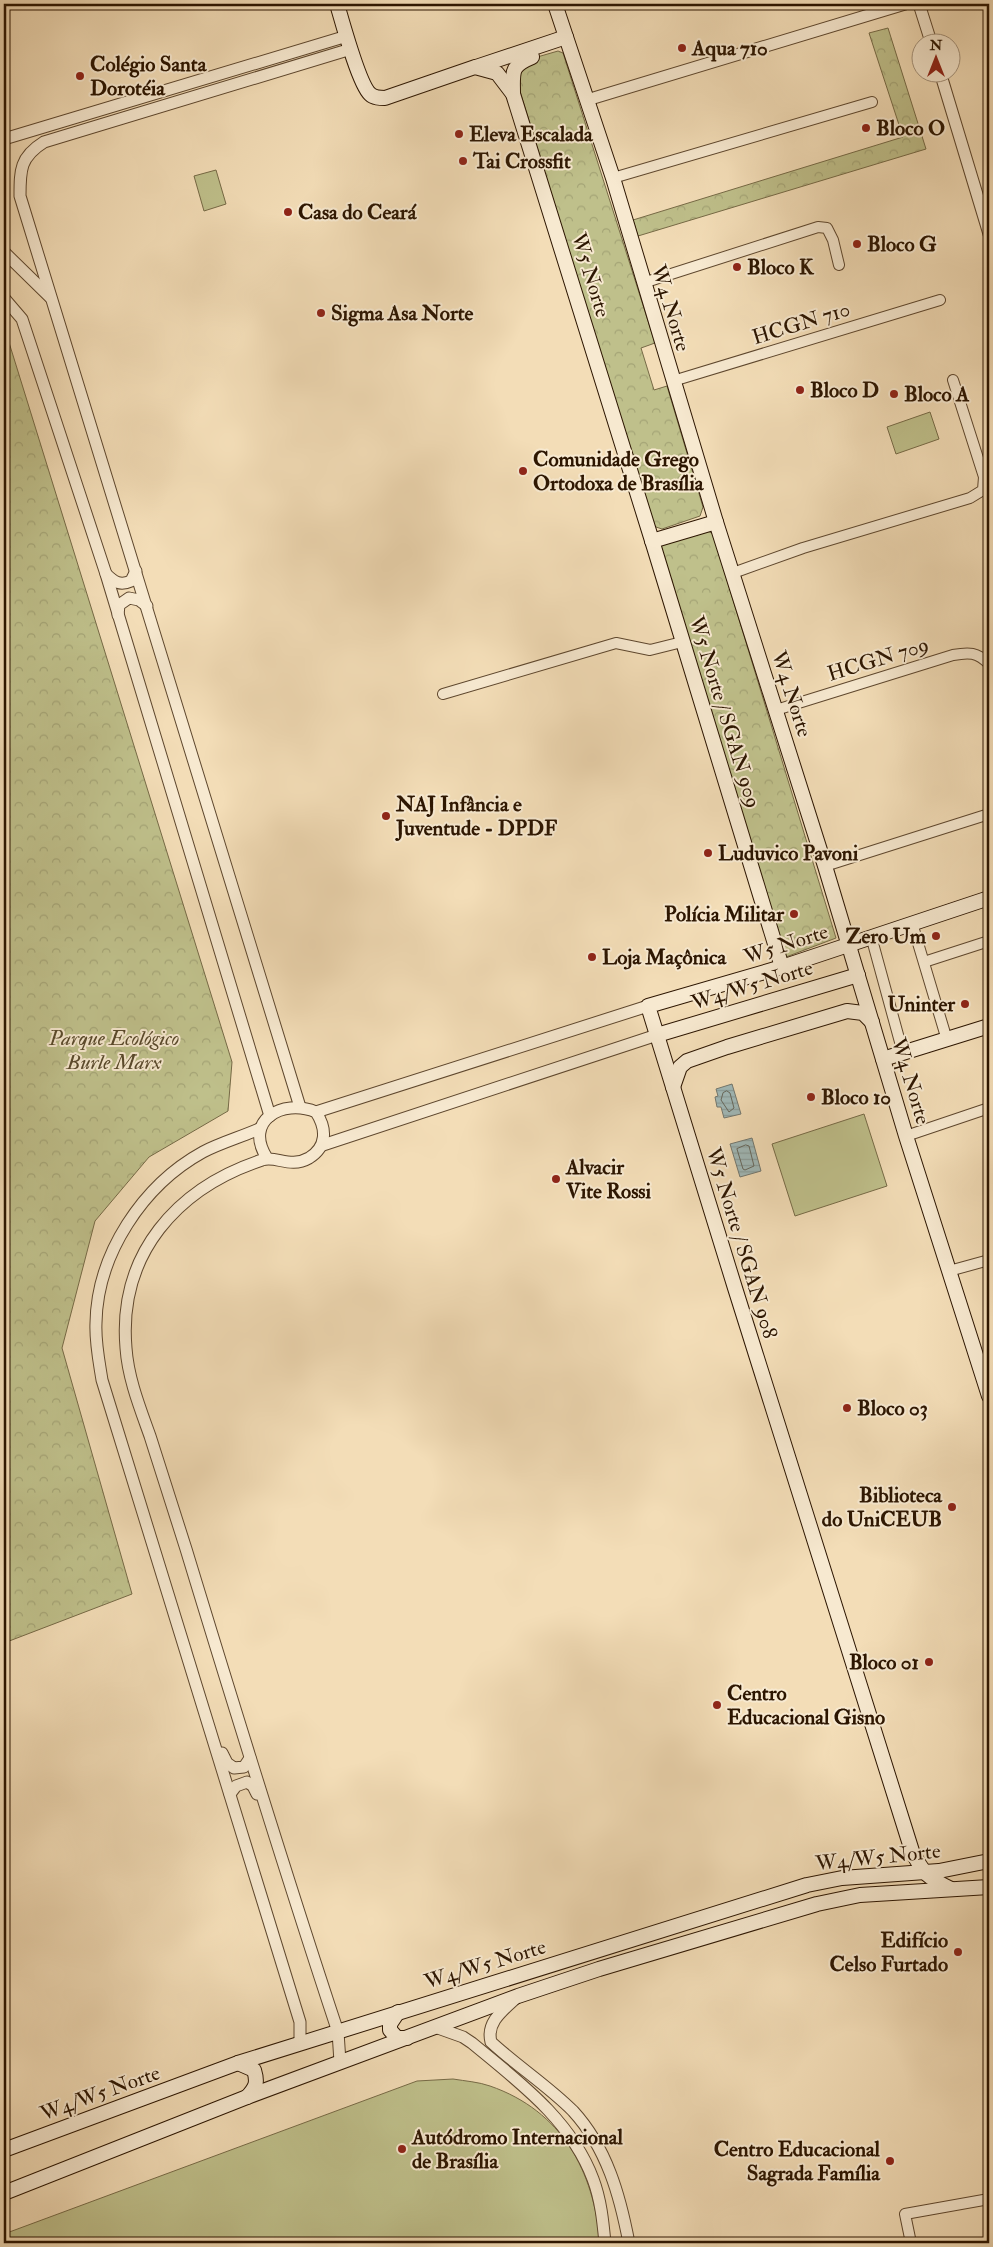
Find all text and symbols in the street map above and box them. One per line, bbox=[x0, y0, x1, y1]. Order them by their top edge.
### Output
north arrow bbox=[910, 32, 960, 82]
place label: Aqua 710 bbox=[691, 35, 768, 62]
text: N bbox=[929, 37, 943, 54]
marker: Aqua 710 bbox=[676, 42, 688, 54]
place label: Colégio Santa Dorotéia bbox=[90, 51, 208, 102]
marker: Colégio Santa Dorotéia bbox=[74, 70, 86, 82]
place label: Bloco O bbox=[876, 115, 945, 142]
place label: Eleva Escalada bbox=[469, 121, 594, 148]
marker: Bloco O bbox=[860, 122, 872, 134]
marker: Eleva Escalada bbox=[453, 128, 465, 140]
place label: Tai Crossfit bbox=[472, 148, 571, 175]
marker: Tai Crossfit bbox=[457, 155, 469, 167]
place label: Casa do Ceará bbox=[298, 199, 418, 226]
marker: Casa do Ceará bbox=[282, 206, 294, 218]
street label: W5 Norte bbox=[565, 229, 616, 321]
place label: Bloco G bbox=[867, 231, 937, 258]
marker: Bloco G bbox=[851, 238, 863, 250]
place label: Bloco K bbox=[747, 254, 815, 281]
street label: W4 Norte bbox=[644, 261, 696, 355]
marker: Bloco K bbox=[731, 261, 743, 273]
street label: HCGN 710 bbox=[749, 296, 853, 351]
place label: Sigma Asa Norte bbox=[331, 300, 474, 327]
marker: Sigma Asa Norte bbox=[315, 307, 327, 319]
place label: Bloco D bbox=[810, 377, 879, 404]
place label: Bloco A bbox=[904, 381, 970, 408]
marker: Bloco D bbox=[794, 384, 806, 396]
marker: Bloco A bbox=[888, 388, 900, 400]
place label: Comunidade Grego Ortodoxa de Brasília bbox=[533, 446, 705, 497]
marker: Comunidade Grego Ortodoxa de Brasília bbox=[517, 465, 529, 477]
street label: W5 Norte / SGAN 909 bbox=[682, 612, 767, 811]
street label: HCGN 709 bbox=[824, 631, 932, 688]
street label: W4 Norte bbox=[765, 647, 818, 741]
place label: NAJ Infância e Juventude - DPDF bbox=[395, 791, 557, 842]
marker: NAJ Infância e Juventude - DPDF bbox=[380, 810, 392, 822]
place label: Luduvico Pavoni bbox=[718, 840, 859, 867]
marker: Luduvico Pavoni bbox=[702, 847, 714, 859]
place label: Polícia Militar bbox=[664, 901, 785, 928]
marker: Polícia Militar bbox=[788, 908, 800, 920]
street label: W5 Norte bbox=[740, 918, 832, 971]
place label: Zero Um bbox=[846, 923, 927, 950]
marker: Zero Um bbox=[930, 930, 942, 942]
place label: Loja Maçônica bbox=[602, 944, 727, 971]
marker: Loja Maçônica bbox=[586, 951, 598, 963]
street label: W4/W5 Norte bbox=[687, 954, 816, 1017]
place label: Uninter bbox=[887, 991, 956, 1018]
marker: Uninter bbox=[959, 998, 971, 1010]
park label: Parque Ecológico Burle Marx bbox=[48, 1025, 179, 1076]
street label: W4 Norte bbox=[884, 1034, 936, 1128]
place label: Bloco 10 bbox=[821, 1084, 891, 1111]
marker: Bloco 10 bbox=[805, 1091, 817, 1103]
street label: W5 Norte / SGAN 908 bbox=[699, 1143, 783, 1342]
place label: Alvacir Vite Rossi bbox=[565, 1154, 652, 1205]
marker: Alvacir Vite Rossi bbox=[550, 1173, 562, 1185]
place label: Bloco 03 bbox=[857, 1395, 928, 1422]
marker: Bloco 03 bbox=[841, 1402, 853, 1414]
place label: Biblioteca do UniCEUB bbox=[822, 1482, 943, 1533]
marker: Biblioteca do UniCEUB bbox=[946, 1501, 958, 1513]
place label: Bloco 01 bbox=[849, 1649, 919, 1676]
marker: Bloco 01 bbox=[923, 1656, 935, 1668]
place label: Centro Educacional Gisno bbox=[727, 1680, 885, 1731]
marker: Centro Educacional Gisno bbox=[711, 1699, 723, 1711]
street label: W4/W5 Norte bbox=[813, 1837, 942, 1878]
place label: Edifício Celso Furtado bbox=[829, 1927, 948, 1978]
street label: W4/W5 Norte bbox=[420, 1933, 549, 1996]
marker: Edifício Celso Furtado bbox=[952, 1946, 964, 1958]
street label: W4/W5 Norte bbox=[36, 2059, 164, 2128]
place label: Autódromo Internacional de Brasília bbox=[411, 2124, 623, 2175]
place label: Centro Educacional Sagrada Família bbox=[714, 2136, 881, 2187]
marker: Autódromo Internacional de Brasília bbox=[396, 2143, 408, 2155]
marker: Centro Educacional Sagrada Família bbox=[884, 2155, 896, 2167]

